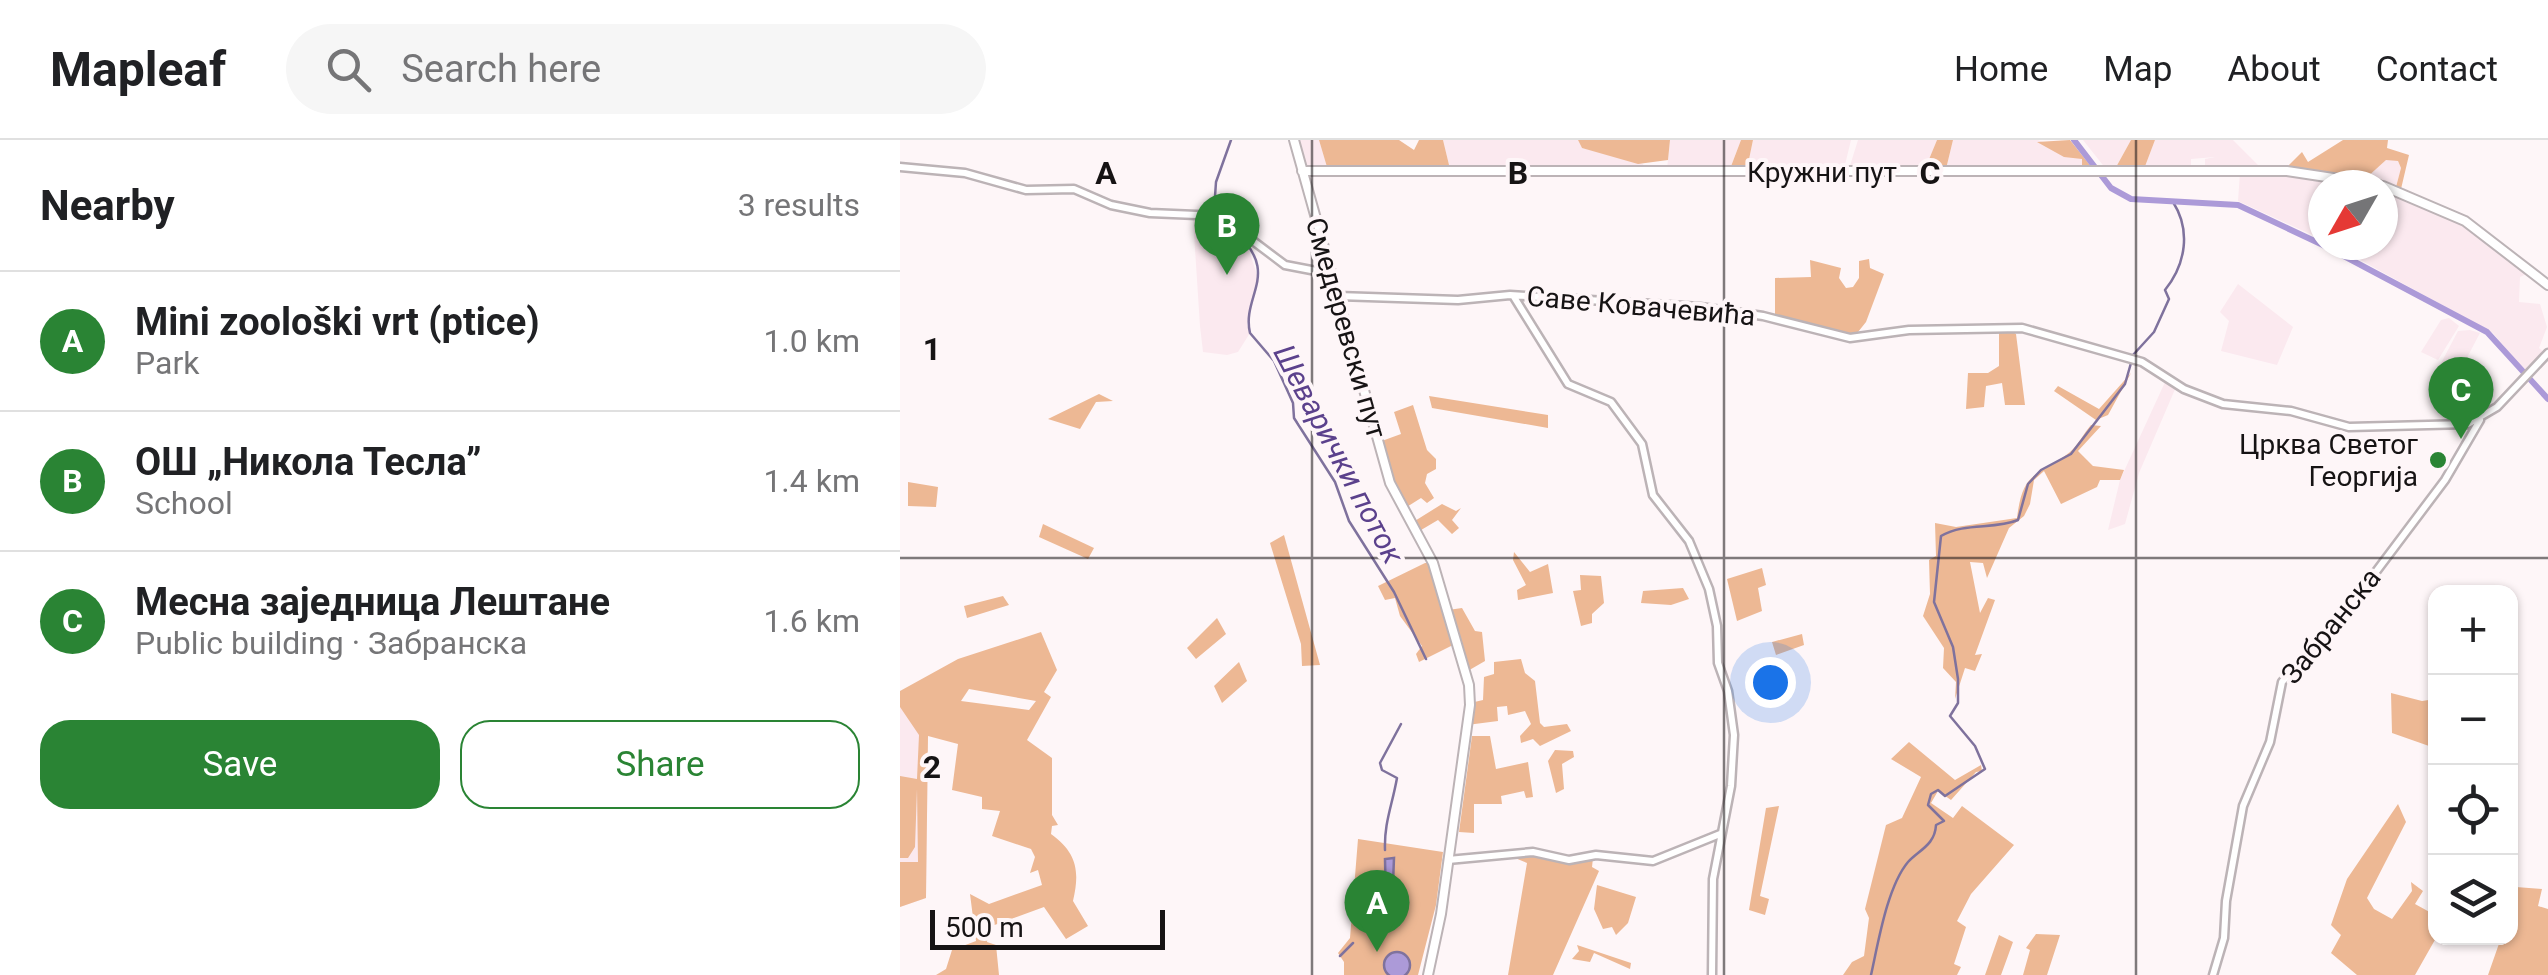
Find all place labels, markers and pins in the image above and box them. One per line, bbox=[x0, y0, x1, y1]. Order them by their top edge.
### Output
pin: B bbox=[1194, 192, 1260, 275]
pin: C bbox=[2428, 356, 2494, 439]
place label: Црква Светог Георгија bbox=[2239, 428, 2418, 493]
marker: Црква Светог Георгија bbox=[2427, 449, 2449, 471]
pin: A bbox=[1344, 870, 1410, 952]

